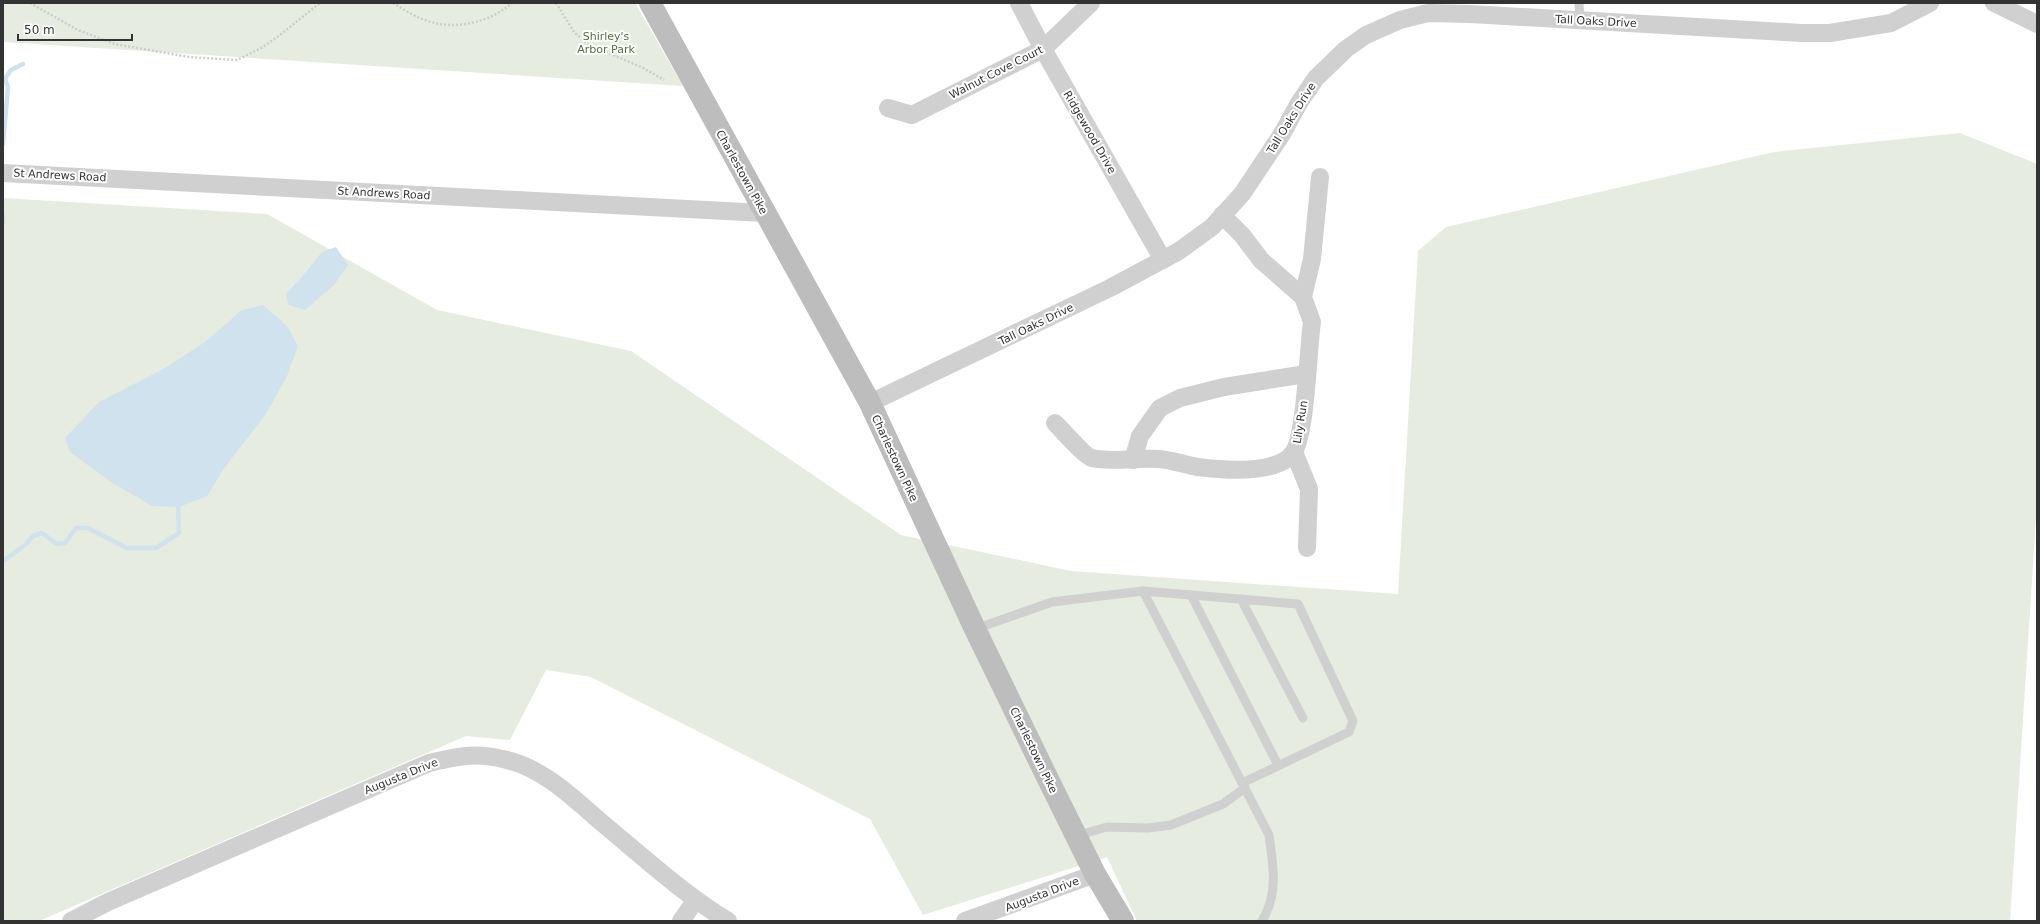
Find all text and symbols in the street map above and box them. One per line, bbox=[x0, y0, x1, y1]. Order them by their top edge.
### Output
street label: Tall Oaks Drive bbox=[1554, 13, 1637, 30]
scale bar bbox=[18, 16, 132, 42]
text: 50 m bbox=[24, 23, 55, 37]
park label: Shirley's Arbor Park bbox=[577, 30, 635, 56]
street label: Walnut Cove Court bbox=[947, 43, 1046, 102]
street label: Tall Oaks Drive bbox=[1264, 80, 1319, 157]
street label: Ridgewood Drive bbox=[1061, 88, 1119, 176]
street label: Charlestown Pike bbox=[713, 128, 770, 217]
street label: St Andrews Road bbox=[13, 167, 107, 184]
street label: St Andrews Road bbox=[337, 185, 431, 202]
street label: Tall Oaks Drive bbox=[996, 301, 1076, 349]
street label: Lily Run bbox=[1291, 400, 1310, 445]
street label: Charlestown Pike bbox=[869, 413, 920, 504]
street label: Charlestown Pike bbox=[1007, 705, 1060, 796]
street label: Augusta Drive bbox=[363, 756, 440, 797]
street label: Augusta Drive bbox=[1003, 874, 1081, 915]

